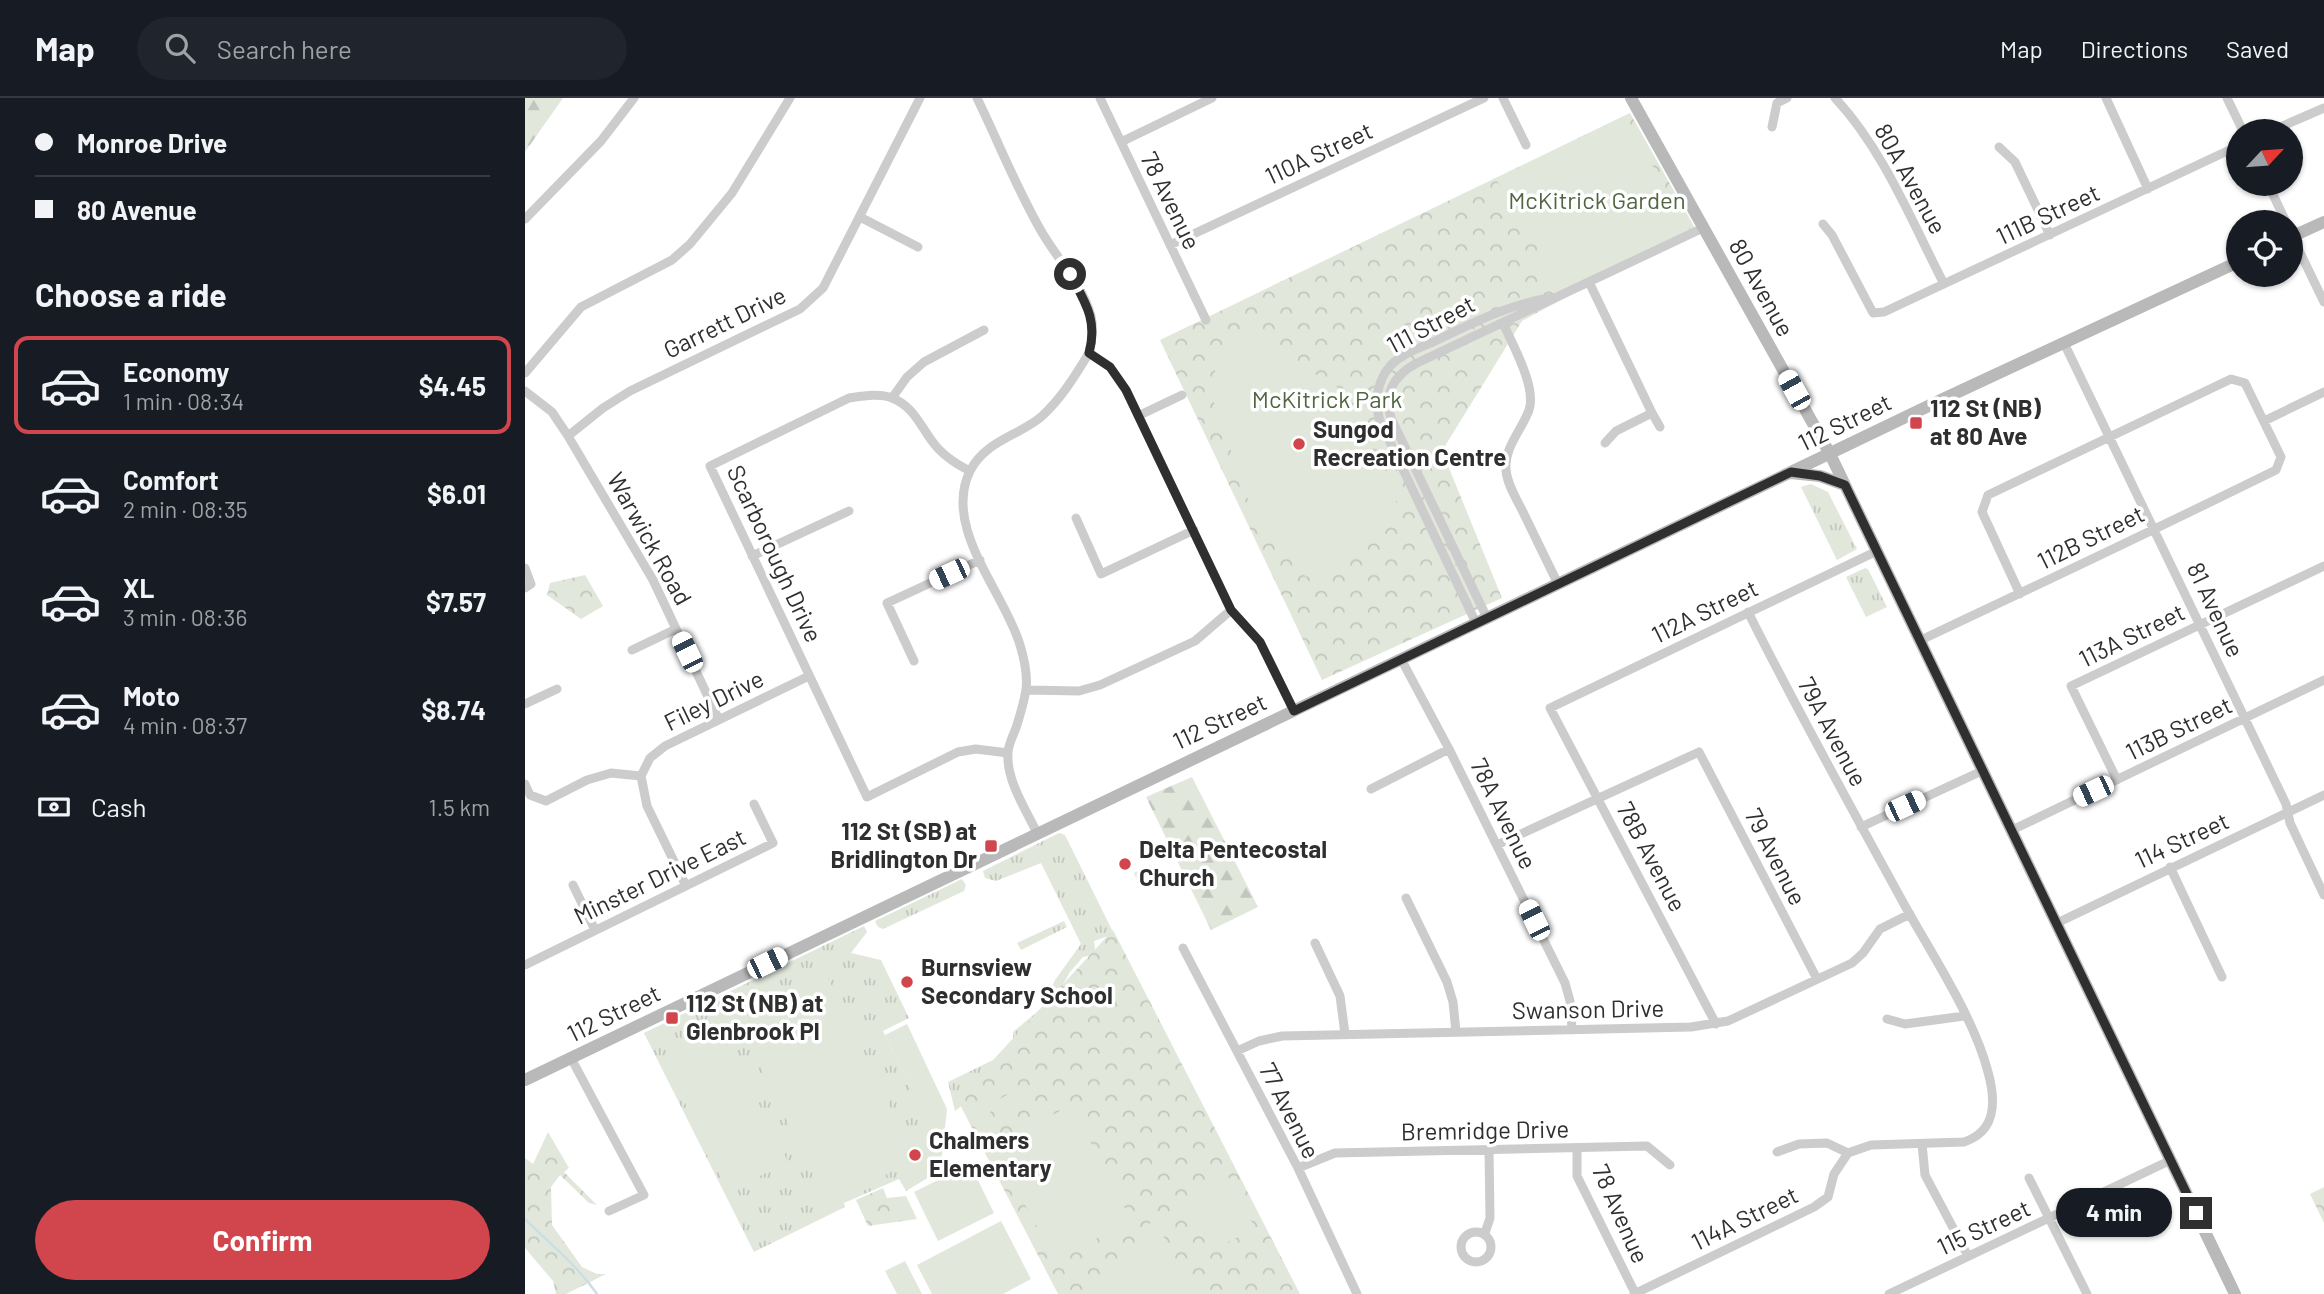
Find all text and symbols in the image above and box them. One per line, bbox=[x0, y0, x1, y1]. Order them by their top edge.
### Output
search box bbox=[137, 17, 627, 80]
text: Map bbox=[35, 28, 95, 68]
icon: search bbox=[161, 29, 199, 67]
text: Search here bbox=[217, 33, 352, 64]
text: Map bbox=[2000, 34, 2043, 63]
text: Directions bbox=[2081, 34, 2188, 63]
text: Saved bbox=[2226, 34, 2289, 63]
street label: 110A Street bbox=[1260, 115, 1377, 190]
street label: 80A Avenue bbox=[1869, 118, 1953, 239]
north arrow bbox=[2226, 119, 2303, 196]
map controls bbox=[2226, 119, 2303, 287]
text: Monroe Drive bbox=[77, 127, 227, 158]
street label: 78 Avenue bbox=[1135, 147, 1207, 254]
street label: 111B Street bbox=[1991, 177, 2104, 250]
park label: McKitrick Garden bbox=[1508, 185, 1686, 214]
text: 80 Avenue bbox=[77, 194, 197, 225]
button: locate bbox=[2226, 210, 2303, 287]
street label: 80 Avenue bbox=[1724, 233, 1801, 341]
route start bbox=[1054, 258, 1086, 290]
text: Choose a ride bbox=[35, 275, 227, 313]
street label: Garrett Drive bbox=[658, 280, 790, 364]
street label: 111 Street bbox=[1381, 288, 1479, 359]
icon: car bbox=[39, 354, 102, 417]
text: Economy bbox=[123, 356, 229, 387]
car bbox=[1775, 367, 1814, 413]
text: $4.45 bbox=[419, 370, 486, 401]
park label: McKitrick Park bbox=[1252, 384, 1402, 413]
text: 1 min · 08:34 bbox=[123, 387, 244, 415]
street label: 112 Street bbox=[1793, 387, 1896, 457]
place label: 112 St (NB) at 80 Ave bbox=[1930, 393, 2042, 450]
place label: Sungod Recreation Centre bbox=[1313, 414, 1506, 471]
marker: 112 St (NB) at 80 Ave bbox=[1908, 415, 1924, 431]
marker: Sungod Recreation Centre bbox=[1291, 436, 1307, 452]
street label: Scarborough Drive bbox=[722, 460, 829, 647]
icon: car bbox=[39, 462, 102, 525]
text: Comfort bbox=[123, 464, 219, 495]
street label: Warwick Road bbox=[602, 467, 699, 610]
text: $6.01 bbox=[427, 478, 486, 509]
text: 2 min · 08:35 bbox=[123, 495, 248, 523]
street label: 112B Street bbox=[2032, 498, 2148, 575]
car bbox=[926, 556, 973, 592]
street label: 81 Avenue bbox=[2182, 557, 2251, 661]
icon: car bbox=[39, 570, 102, 633]
text: XL bbox=[123, 572, 154, 603]
street label: 112A Street bbox=[1646, 572, 1762, 649]
text: $7.57 bbox=[426, 586, 486, 617]
street label: 113A Street bbox=[2074, 597, 2189, 673]
text: 3 min · 08:36 bbox=[123, 603, 247, 631]
car bbox=[669, 629, 706, 675]
street label: Filey Drive bbox=[659, 663, 768, 736]
street label: 79A Avenue bbox=[1792, 672, 1874, 791]
icon: car bbox=[39, 678, 102, 741]
text: Moto bbox=[123, 680, 180, 711]
street label: 112 Street bbox=[1168, 686, 1271, 755]
street label: 113B Street bbox=[2120, 689, 2236, 766]
text: $8.74 bbox=[421, 694, 486, 725]
text: 4 min · 08:37 bbox=[123, 711, 247, 739]
street label: 78A Avenue bbox=[1465, 753, 1544, 873]
car bbox=[2070, 773, 2117, 809]
icon: cash bbox=[35, 788, 73, 826]
car bbox=[1882, 788, 1929, 824]
text: Cash bbox=[91, 791, 146, 822]
text: 1.5 km bbox=[429, 793, 490, 821]
street label: 78B Avenue bbox=[1611, 797, 1693, 916]
street label: 79 Avenue bbox=[1740, 803, 1813, 910]
street label: 114 Street bbox=[2130, 805, 2233, 874]
place label: 112 St (SB) at Bridlington Dr bbox=[831, 816, 977, 873]
street label: Minster Drive East bbox=[569, 821, 750, 930]
place label: Delta Pentecostal Church bbox=[1139, 834, 1327, 891]
marker: 112 St (SB) at Bridlington Dr bbox=[983, 838, 999, 854]
marker: Delta Pentecostal Church bbox=[1117, 856, 1133, 872]
car bbox=[1516, 897, 1553, 943]
car bbox=[744, 944, 791, 982]
place label: Burnsview Secondary School bbox=[921, 952, 1113, 1009]
marker: Burnsview Secondary School bbox=[899, 974, 915, 990]
street label: 112 Street bbox=[562, 978, 665, 1048]
place label: 112 St (NB) at Glenbrook Pl bbox=[686, 988, 823, 1045]
street label: Swanson Drive bbox=[1512, 993, 1664, 1024]
marker: 112 St (NB) at Glenbrook Pl bbox=[664, 1010, 680, 1026]
street label: 77 Avenue bbox=[1254, 1058, 1327, 1163]
street label: Bremridge Drive bbox=[1401, 1114, 1569, 1145]
place label: Chalmers Elementary bbox=[929, 1125, 1052, 1182]
marker: Chalmers Elementary bbox=[907, 1147, 923, 1163]
street label: 78 Avenue bbox=[1587, 1160, 1656, 1267]
street label: 114A Street bbox=[1686, 1179, 1802, 1256]
callout: 4 min bbox=[2056, 1188, 2171, 1238]
street label: 115 Street bbox=[1932, 1192, 2035, 1261]
route end bbox=[2180, 1197, 2212, 1229]
text: 4 min bbox=[2086, 1198, 2142, 1226]
button: Confirm bbox=[35, 1200, 490, 1280]

